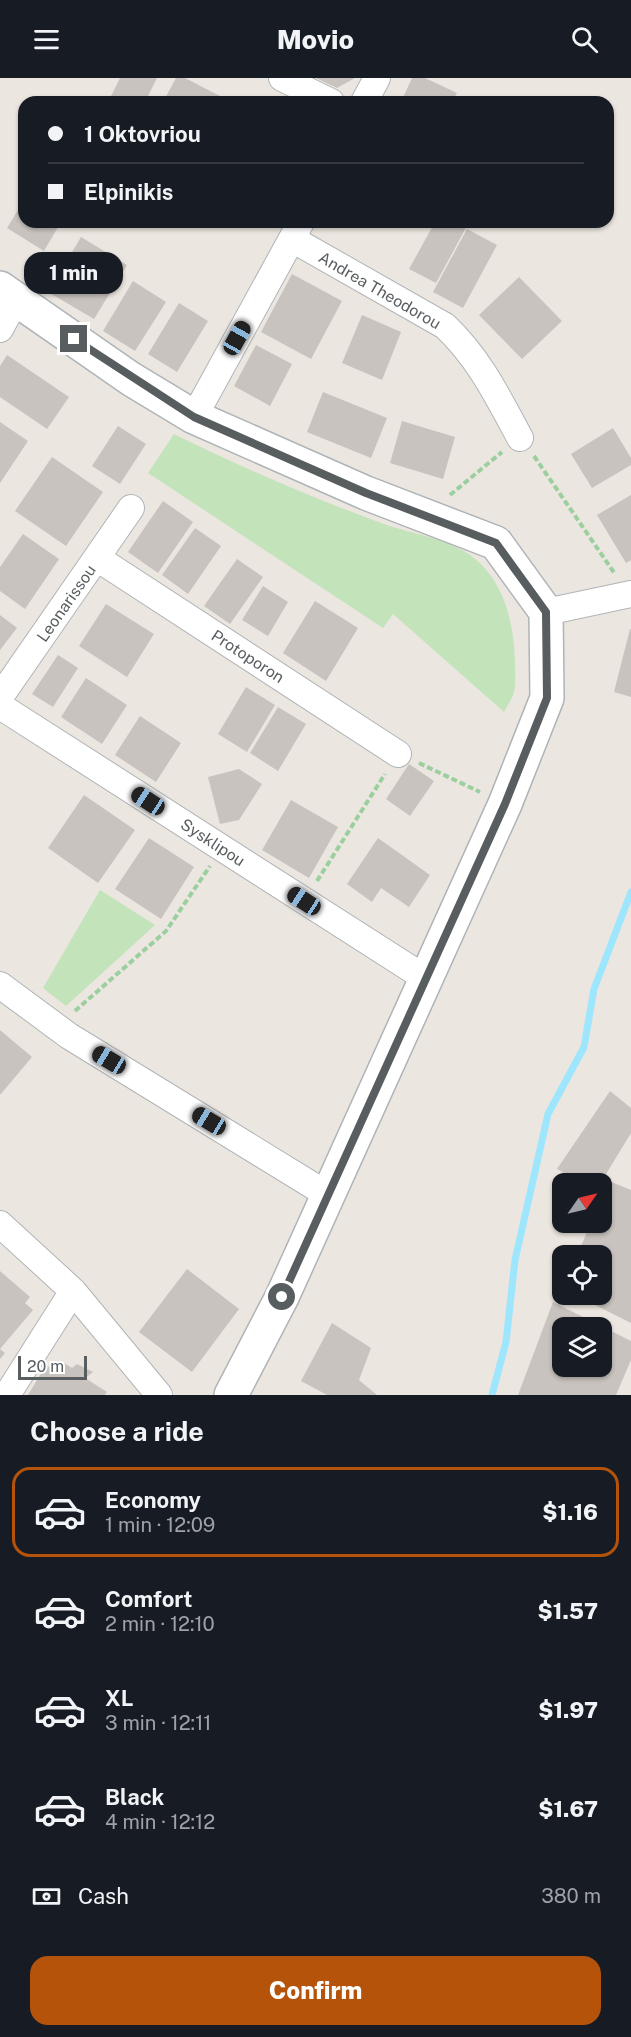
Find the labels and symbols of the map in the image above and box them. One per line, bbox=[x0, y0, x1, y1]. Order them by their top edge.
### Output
street label: Andrea Theodorou bbox=[315, 248, 444, 333]
callout: 1 min bbox=[25, 252, 124, 294]
car bbox=[220, 318, 254, 358]
route end bbox=[60, 325, 87, 352]
street label: Leonarissou bbox=[33, 561, 100, 646]
street label: Protoporon bbox=[208, 626, 288, 687]
car bbox=[128, 784, 168, 818]
street label: Sysklipou bbox=[177, 815, 249, 870]
car bbox=[284, 884, 324, 918]
car bbox=[89, 1043, 129, 1077]
car bbox=[189, 1104, 229, 1138]
north arrow bbox=[552, 1173, 612, 1233]
route start bbox=[268, 1283, 295, 1310]
scale bar bbox=[18, 1353, 87, 1380]

